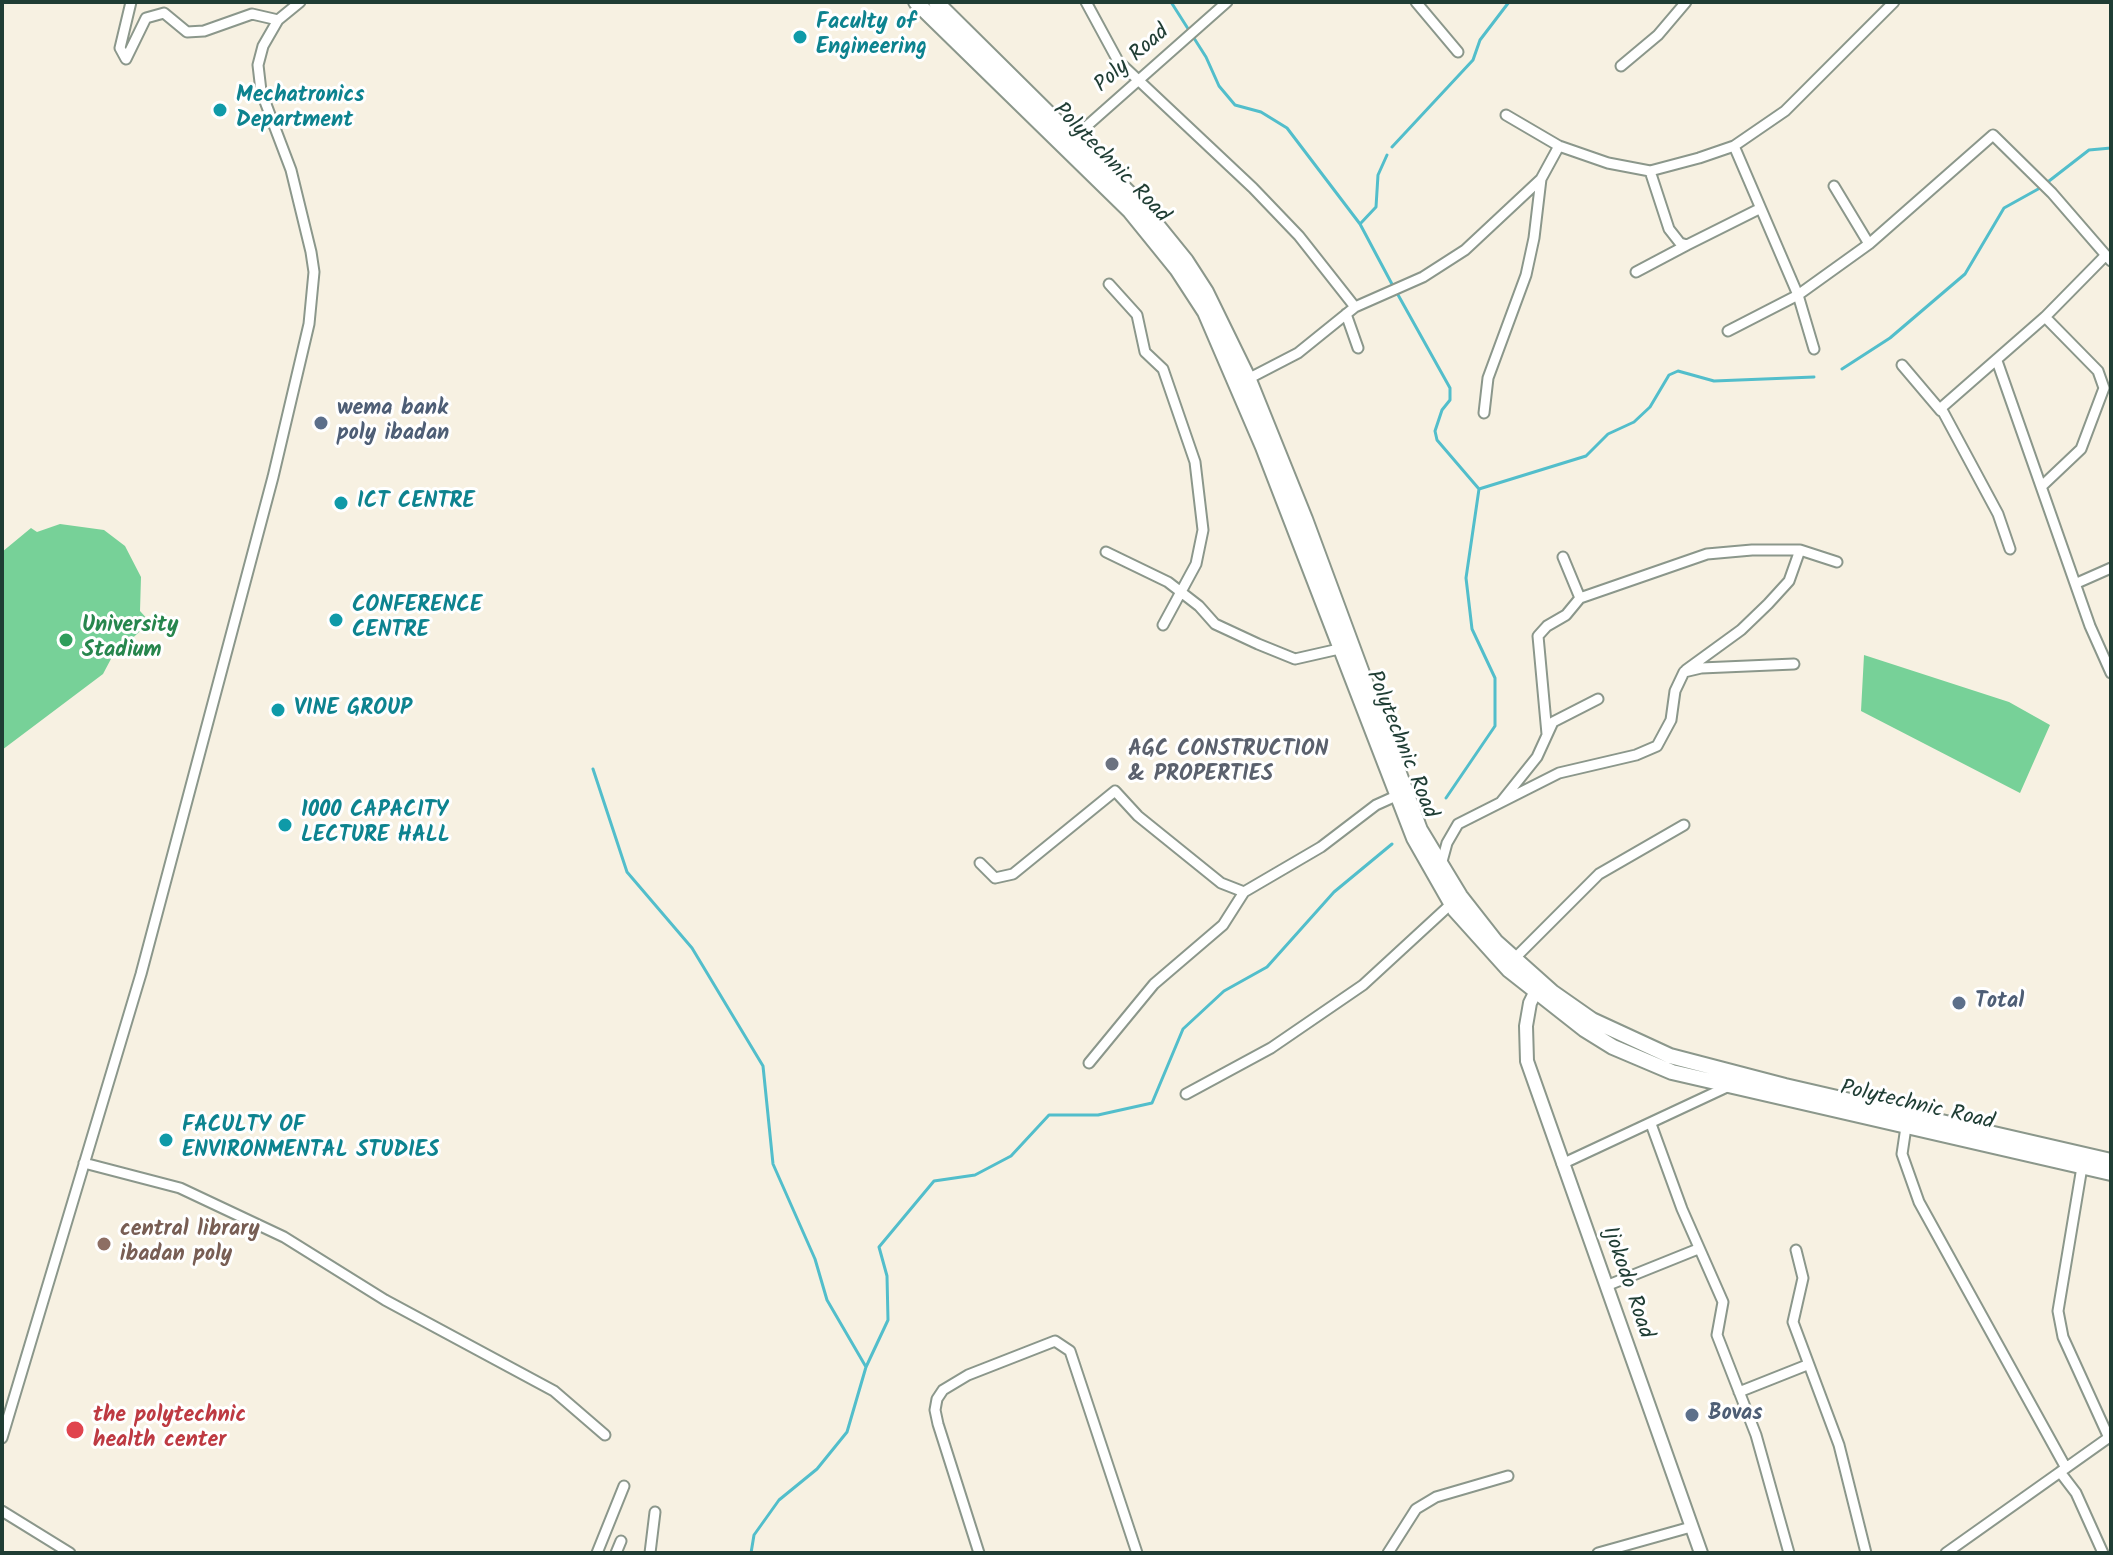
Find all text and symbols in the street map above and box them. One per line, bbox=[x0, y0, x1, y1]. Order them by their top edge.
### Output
place label: Faculty of Engineering bbox=[816, 11, 927, 62]
street label: Poly Road bbox=[1090, 20, 1176, 100]
marker: Faculty of Engineering bbox=[791, 28, 809, 46]
place label: Mechatronics Department bbox=[236, 84, 365, 136]
street label: Polytechnic Road bbox=[1046, 98, 1174, 230]
marker: Mechatronics Department bbox=[211, 101, 229, 119]
place label: wema bank poly ibadan bbox=[337, 397, 449, 448]
marker: wema bank poly ibadan bbox=[312, 414, 330, 432]
place label: ICT CENTRE bbox=[357, 490, 475, 516]
marker: ICT CENTRE bbox=[332, 494, 350, 512]
place label: CONFERENCE CENTRE bbox=[352, 594, 482, 646]
marker: CONFERENCE CENTRE bbox=[327, 611, 345, 629]
place label: University Stadium bbox=[82, 614, 178, 666]
marker: University Stadium bbox=[57, 631, 75, 649]
street label: Polytechnic Road bbox=[1358, 667, 1442, 823]
place label: VINE GROUP bbox=[294, 697, 412, 723]
marker: VINE GROUP bbox=[269, 701, 287, 719]
place label: AGC CONSTRUCTION & PROPERTIES bbox=[1128, 738, 1328, 790]
marker: AGC CONSTRUCTION & PROPERTIES bbox=[1103, 755, 1121, 773]
place label: 1000 CAPACITY LECTURE HALL bbox=[301, 799, 450, 850]
marker: 1000 CAPACITY LECTURE HALL bbox=[276, 816, 294, 834]
place label: Total bbox=[1975, 990, 2024, 1016]
marker: Total bbox=[1950, 994, 1968, 1012]
street label: Polytechnic Road bbox=[1837, 1076, 1997, 1138]
place label: FACULTY OF ENVIRONMENTAL STUDIES bbox=[182, 1114, 439, 1166]
marker: FACULTY OF ENVIRONMENTAL STUDIES bbox=[157, 1131, 175, 1149]
place label: central library ibadan poly bbox=[120, 1218, 260, 1270]
street label: Ijokodo Road bbox=[1595, 1224, 1657, 1342]
marker: central library ibadan poly bbox=[95, 1235, 113, 1253]
place label: Bovas bbox=[1708, 1402, 1763, 1428]
place label: the polytechnic health center bbox=[93, 1404, 246, 1456]
marker: Bovas bbox=[1683, 1406, 1701, 1424]
marker: the polytechnic health center bbox=[64, 1419, 86, 1441]

